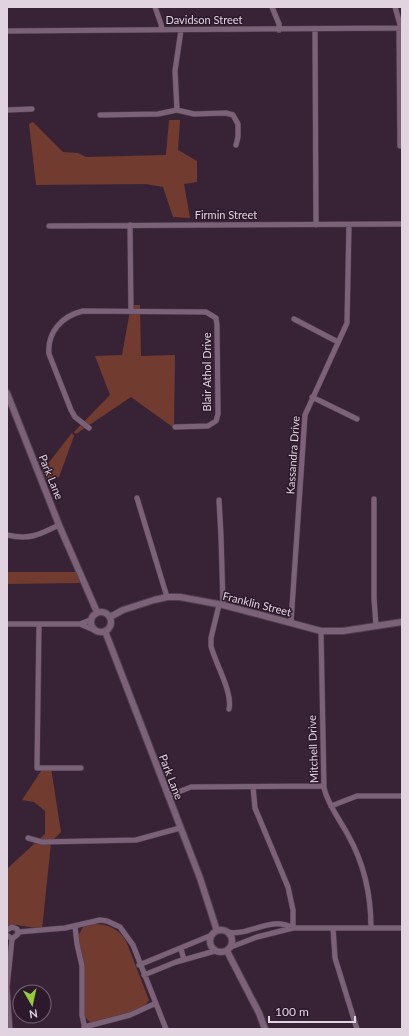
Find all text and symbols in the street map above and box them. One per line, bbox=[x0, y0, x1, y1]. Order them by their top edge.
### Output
street label: Davidson Street bbox=[166, 13, 243, 26]
street label: Firmin Street bbox=[195, 208, 257, 221]
street label: Blair Athol Drive bbox=[200, 332, 213, 412]
street label: Kassandra Drive bbox=[283, 415, 302, 495]
street label: Park Lane bbox=[37, 452, 66, 501]
street label: Franklin Street bbox=[222, 589, 293, 618]
street label: Mitchell Drive bbox=[305, 715, 320, 783]
street label: Park Lane bbox=[157, 752, 186, 801]
north arrow bbox=[12, 984, 52, 1024]
scale bar bbox=[269, 998, 355, 1024]
text: 100 m bbox=[275, 1004, 309, 1019]
text: N bbox=[28, 1007, 39, 1021]

